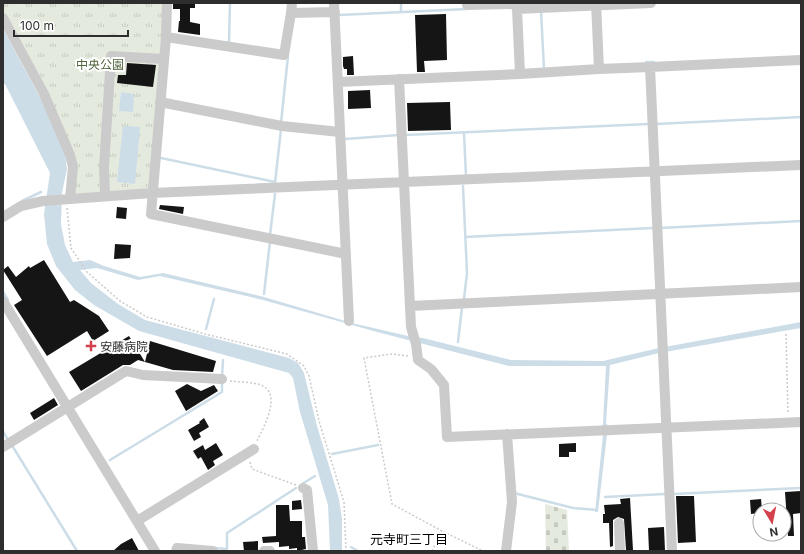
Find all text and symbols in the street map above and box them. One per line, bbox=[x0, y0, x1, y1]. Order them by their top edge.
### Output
scale bar bbox=[14, 12, 128, 38]
text: 100 m bbox=[20, 18, 54, 33]
park label: 中央公園 bbox=[76, 57, 124, 72]
place label: 安藤病院 bbox=[100, 339, 148, 354]
marker: 安藤病院 bbox=[85, 340, 97, 352]
north arrow bbox=[752, 502, 792, 542]
text: N bbox=[768, 524, 779, 539]
district label: 元寺町三丁目 bbox=[370, 531, 448, 547]

